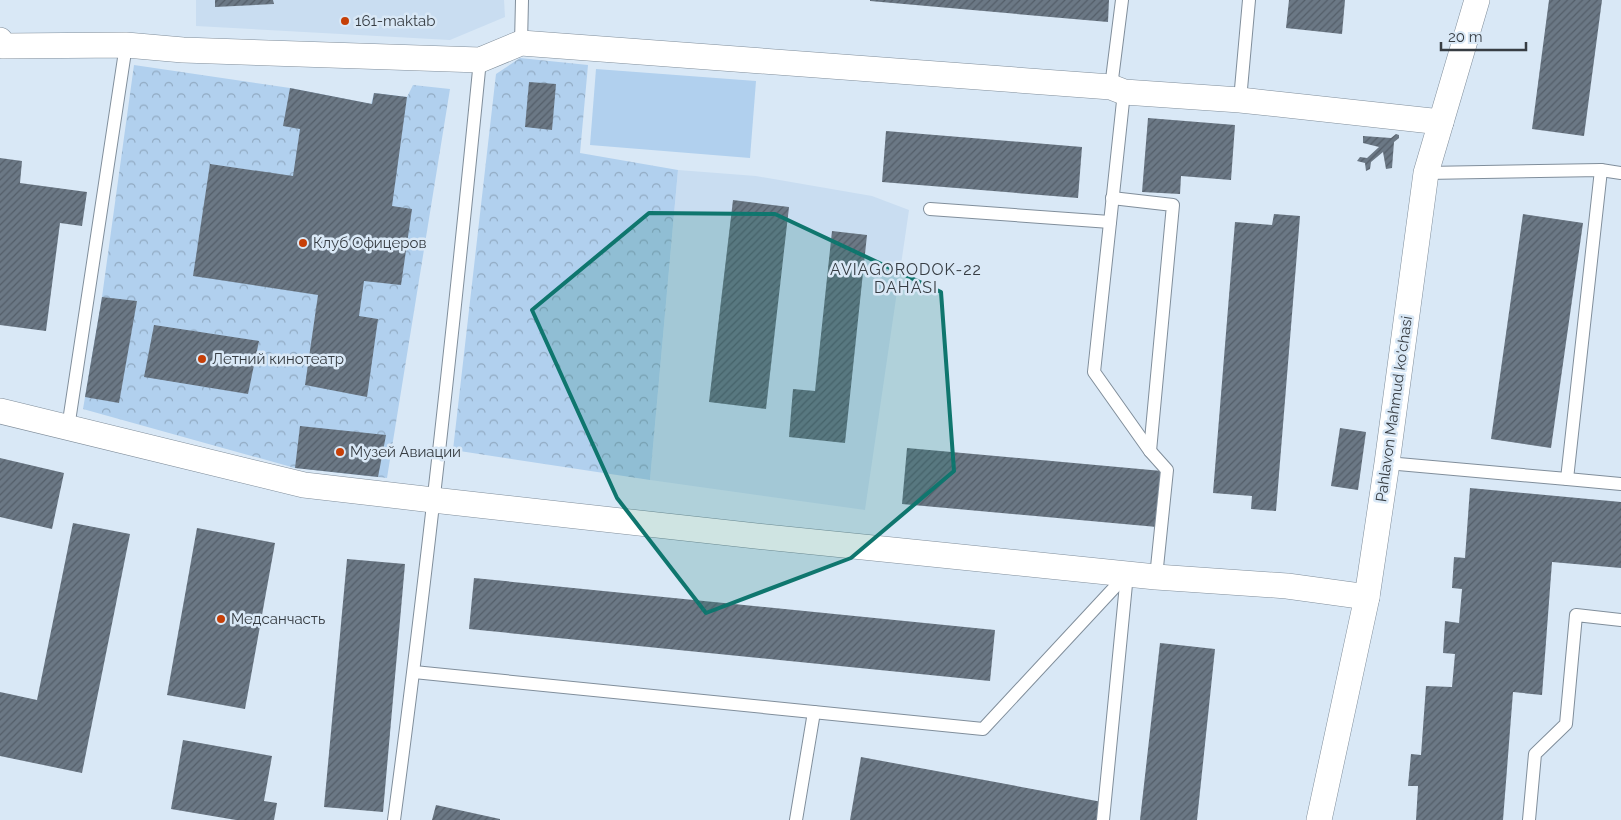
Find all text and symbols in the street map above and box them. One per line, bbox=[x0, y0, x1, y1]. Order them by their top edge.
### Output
place label: 161-maktab bbox=[355, 12, 435, 30]
marker: 161-maktab bbox=[339, 15, 351, 27]
scale bar bbox=[1441, 20, 1526, 52]
text: 20 m bbox=[1448, 28, 1483, 46]
place label: Клуб Офицеров bbox=[313, 234, 426, 252]
marker: Клуб Офицеров bbox=[297, 237, 309, 249]
district label: AVIAGORODOK-22 DAHASI bbox=[830, 260, 982, 297]
street label: Pahlavon Mahmud ko'chasi bbox=[1372, 315, 1416, 503]
place label: Летний кинотеатр bbox=[212, 350, 344, 368]
marker: Летний кинотеатр bbox=[196, 353, 208, 365]
place label: Музей Авиации bbox=[350, 443, 461, 461]
marker: Музей Авиации bbox=[334, 446, 346, 458]
place label: Медсанчасть bbox=[231, 610, 325, 628]
marker: Медсанчасть bbox=[215, 613, 227, 625]

